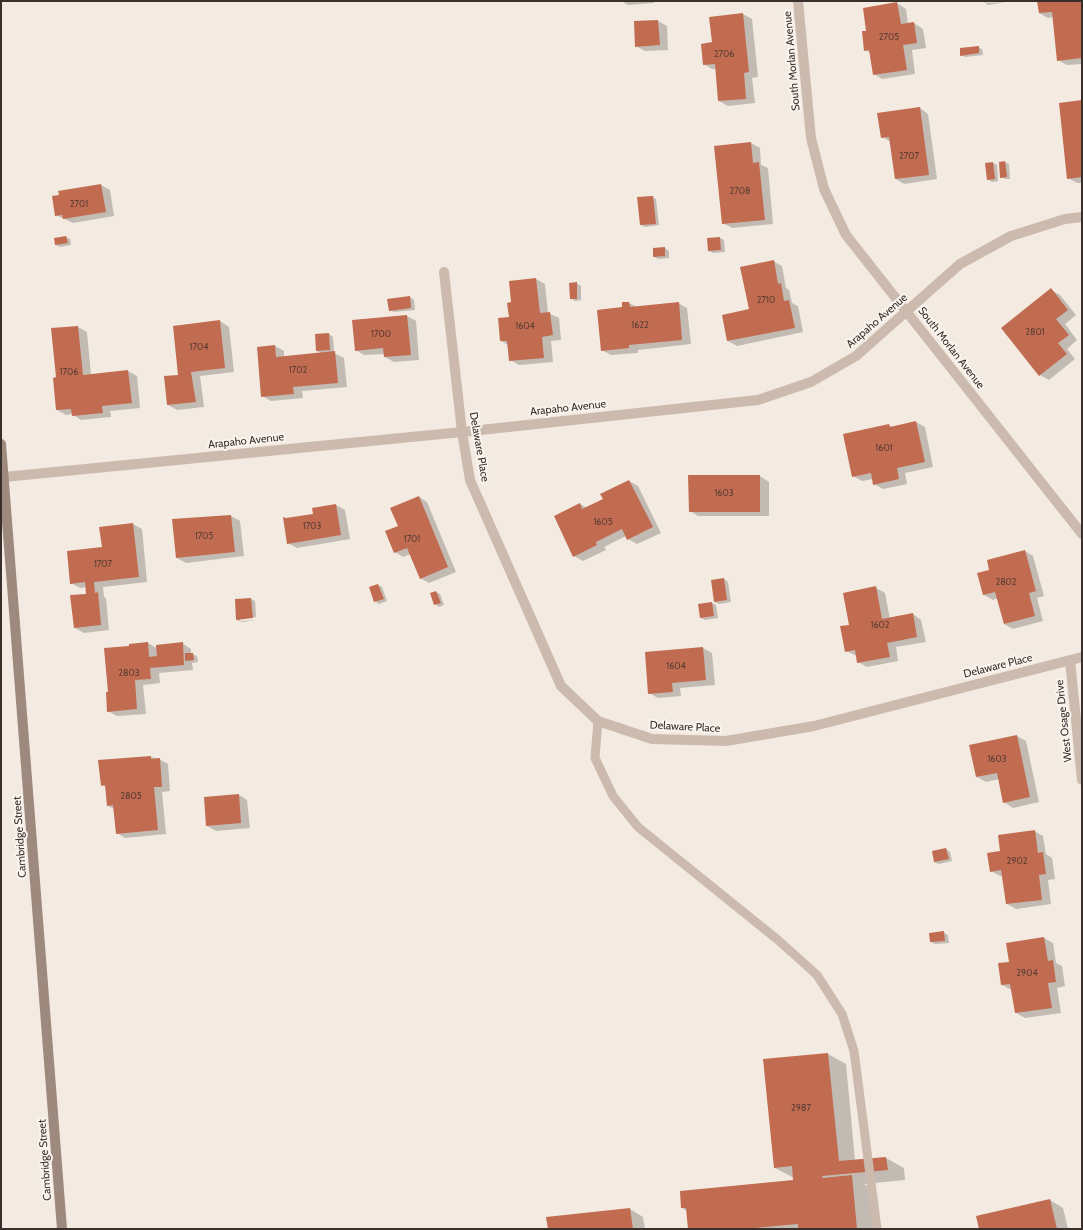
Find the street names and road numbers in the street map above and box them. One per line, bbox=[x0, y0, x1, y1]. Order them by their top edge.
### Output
street label: South Morlan Avenue bbox=[781, 11, 803, 111]
street label: Arapaho Avenue bbox=[844, 291, 910, 351]
street label: South Morlan Avenue bbox=[915, 305, 987, 391]
street label: Arapaho Avenue bbox=[529, 397, 607, 419]
street label: Delaware Place bbox=[466, 411, 492, 483]
street label: Arapaho Avenue bbox=[207, 430, 285, 452]
street label: Delaware Place bbox=[962, 651, 1034, 681]
street label: West Osage Drive bbox=[1053, 679, 1075, 763]
street label: Delaware Place bbox=[649, 719, 721, 735]
street label: Cambridge Street bbox=[11, 796, 29, 878]
street label: Cambridge Street bbox=[36, 1119, 54, 1201]

